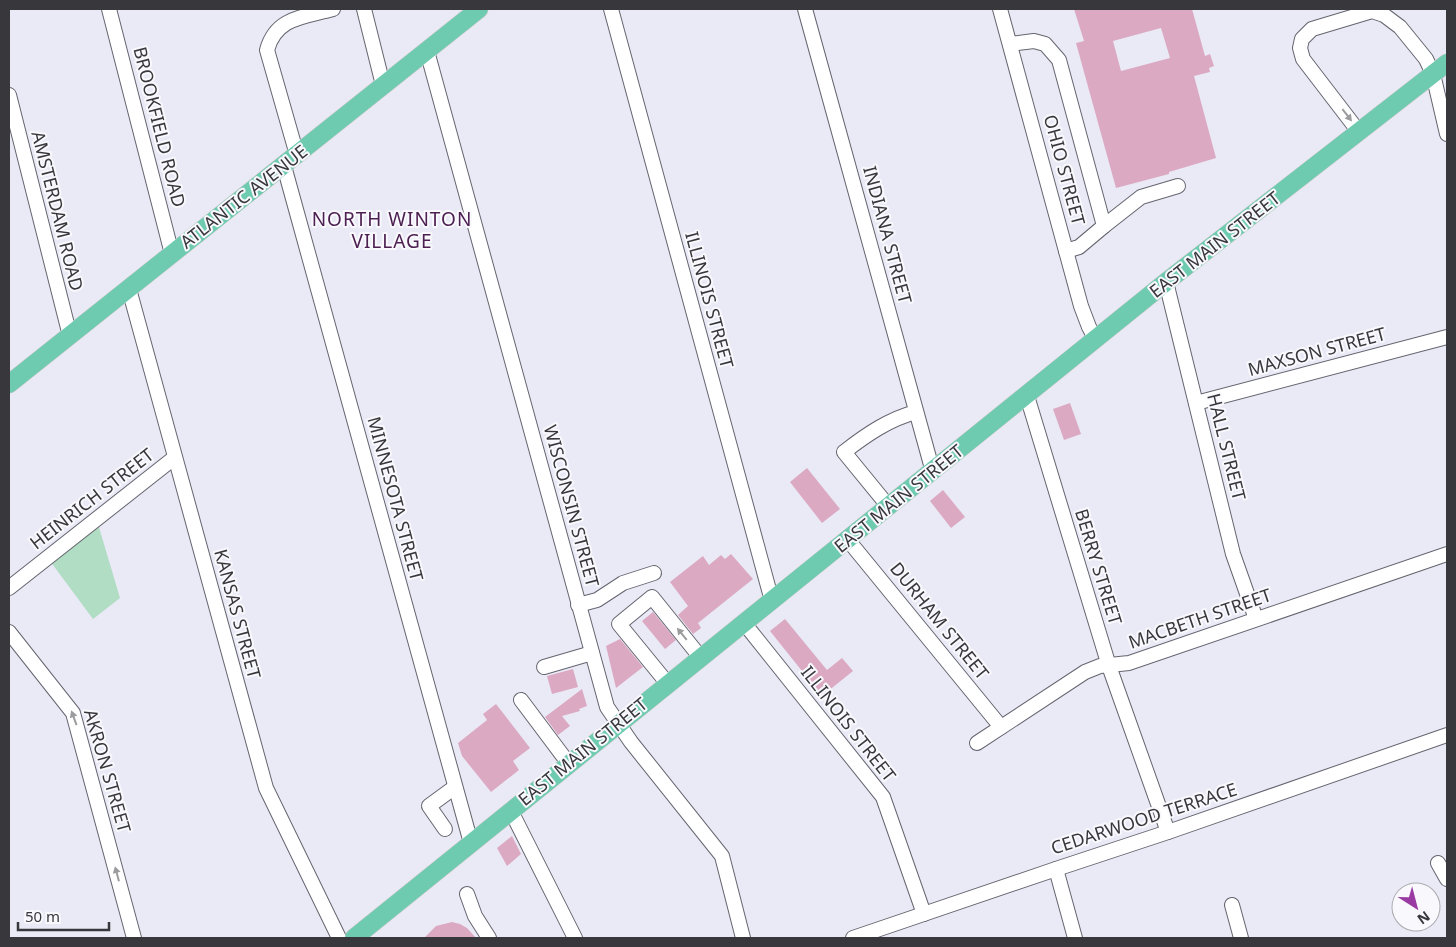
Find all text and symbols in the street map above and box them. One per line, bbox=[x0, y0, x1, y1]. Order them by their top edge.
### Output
street label: BROOKFIELD ROAD bbox=[128, 44, 192, 209]
one-way arrow bbox=[1341, 108, 1352, 121]
street label: OHIO STREET bbox=[1039, 112, 1091, 228]
street label: AMSTERDAM ROAD bbox=[27, 128, 89, 293]
street label: ATLANTIC AVENUE bbox=[175, 139, 312, 254]
street label: INDIANA STREET bbox=[858, 163, 918, 306]
street label: EAST MAIN STREET bbox=[1144, 186, 1285, 303]
district label: NORTH WINTON VILLAGE bbox=[312, 206, 472, 254]
street label: ILLINOIS STREET bbox=[680, 229, 740, 371]
street label: MAXSON STREET bbox=[1245, 321, 1388, 381]
street label: HALL STREET bbox=[1202, 391, 1252, 503]
street label: MINNESOTA STREET bbox=[362, 414, 429, 584]
street label: WISCONSIN STREET bbox=[539, 422, 605, 589]
street label: EAST MAIN STREET bbox=[829, 439, 968, 558]
street label: HEINRICH STREET bbox=[25, 442, 158, 554]
street label: BERRY STREET bbox=[1070, 506, 1128, 628]
street label: KANSAS STREET bbox=[209, 546, 267, 681]
street label: DURHAM STREET bbox=[885, 557, 995, 684]
street label: MACBETH STREET bbox=[1125, 582, 1274, 654]
one-way arrow bbox=[677, 628, 688, 641]
street label: ILLINOIS STREET bbox=[796, 661, 902, 786]
street label: EAST MAIN STREET bbox=[513, 692, 652, 811]
street label: AKRON STREET bbox=[79, 706, 137, 835]
one-way arrow bbox=[70, 710, 78, 725]
street label: CEDARWOOD TERRACE bbox=[1048, 777, 1240, 859]
one-way arrow bbox=[113, 867, 121, 882]
north arrow bbox=[1391, 882, 1441, 932]
scale bar bbox=[18, 900, 109, 932]
text: 50 m bbox=[25, 906, 60, 926]
text: N bbox=[1414, 907, 1434, 929]

